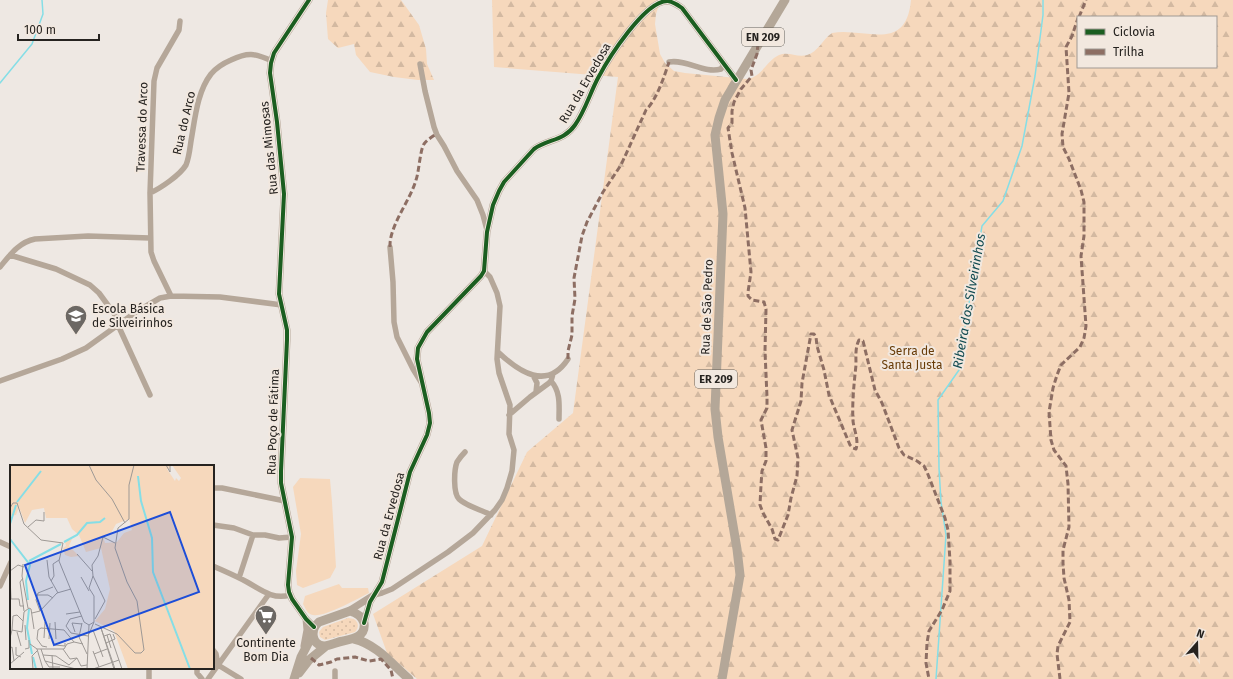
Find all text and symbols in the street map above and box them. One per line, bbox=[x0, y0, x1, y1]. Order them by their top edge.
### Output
scale bar bbox=[18, 16, 99, 42]
legend bbox=[1077, 16, 1217, 68]
text: 100 m bbox=[24, 23, 56, 37]
text: Ciclovia bbox=[1113, 25, 1155, 39]
road number: EN 209 bbox=[742, 28, 784, 46]
street label: Rua da Ervedosa bbox=[556, 40, 614, 126]
text: Trilha bbox=[1113, 45, 1144, 59]
street label: Travessa do Arco bbox=[133, 82, 151, 172]
street label: Rua do Arco bbox=[170, 90, 198, 156]
street label: Rua das Mimosas bbox=[257, 100, 281, 195]
water label: Ribeira dos Silveirinhos bbox=[950, 232, 988, 370]
street label: Rua de São Pedro bbox=[698, 259, 716, 355]
place label: Escola Básica de Silveirinhos bbox=[92, 302, 173, 330]
school or university icon: Escola Básica de Silveirinhos bbox=[63, 303, 89, 336]
park label: Serra de Santa Justa bbox=[881, 344, 943, 372]
street label: Rua Poço de Fátima bbox=[264, 369, 282, 475]
road number: ER 209 bbox=[695, 370, 737, 388]
inset map bbox=[10, 465, 214, 669]
street label: Rua da Ervedosa bbox=[371, 471, 407, 561]
supermarket icon: Continente Bom Dia bbox=[253, 603, 279, 636]
north arrow bbox=[1177, 623, 1217, 663]
text: N bbox=[1195, 627, 1206, 641]
place label: Continente Bom Dia bbox=[236, 636, 296, 664]

